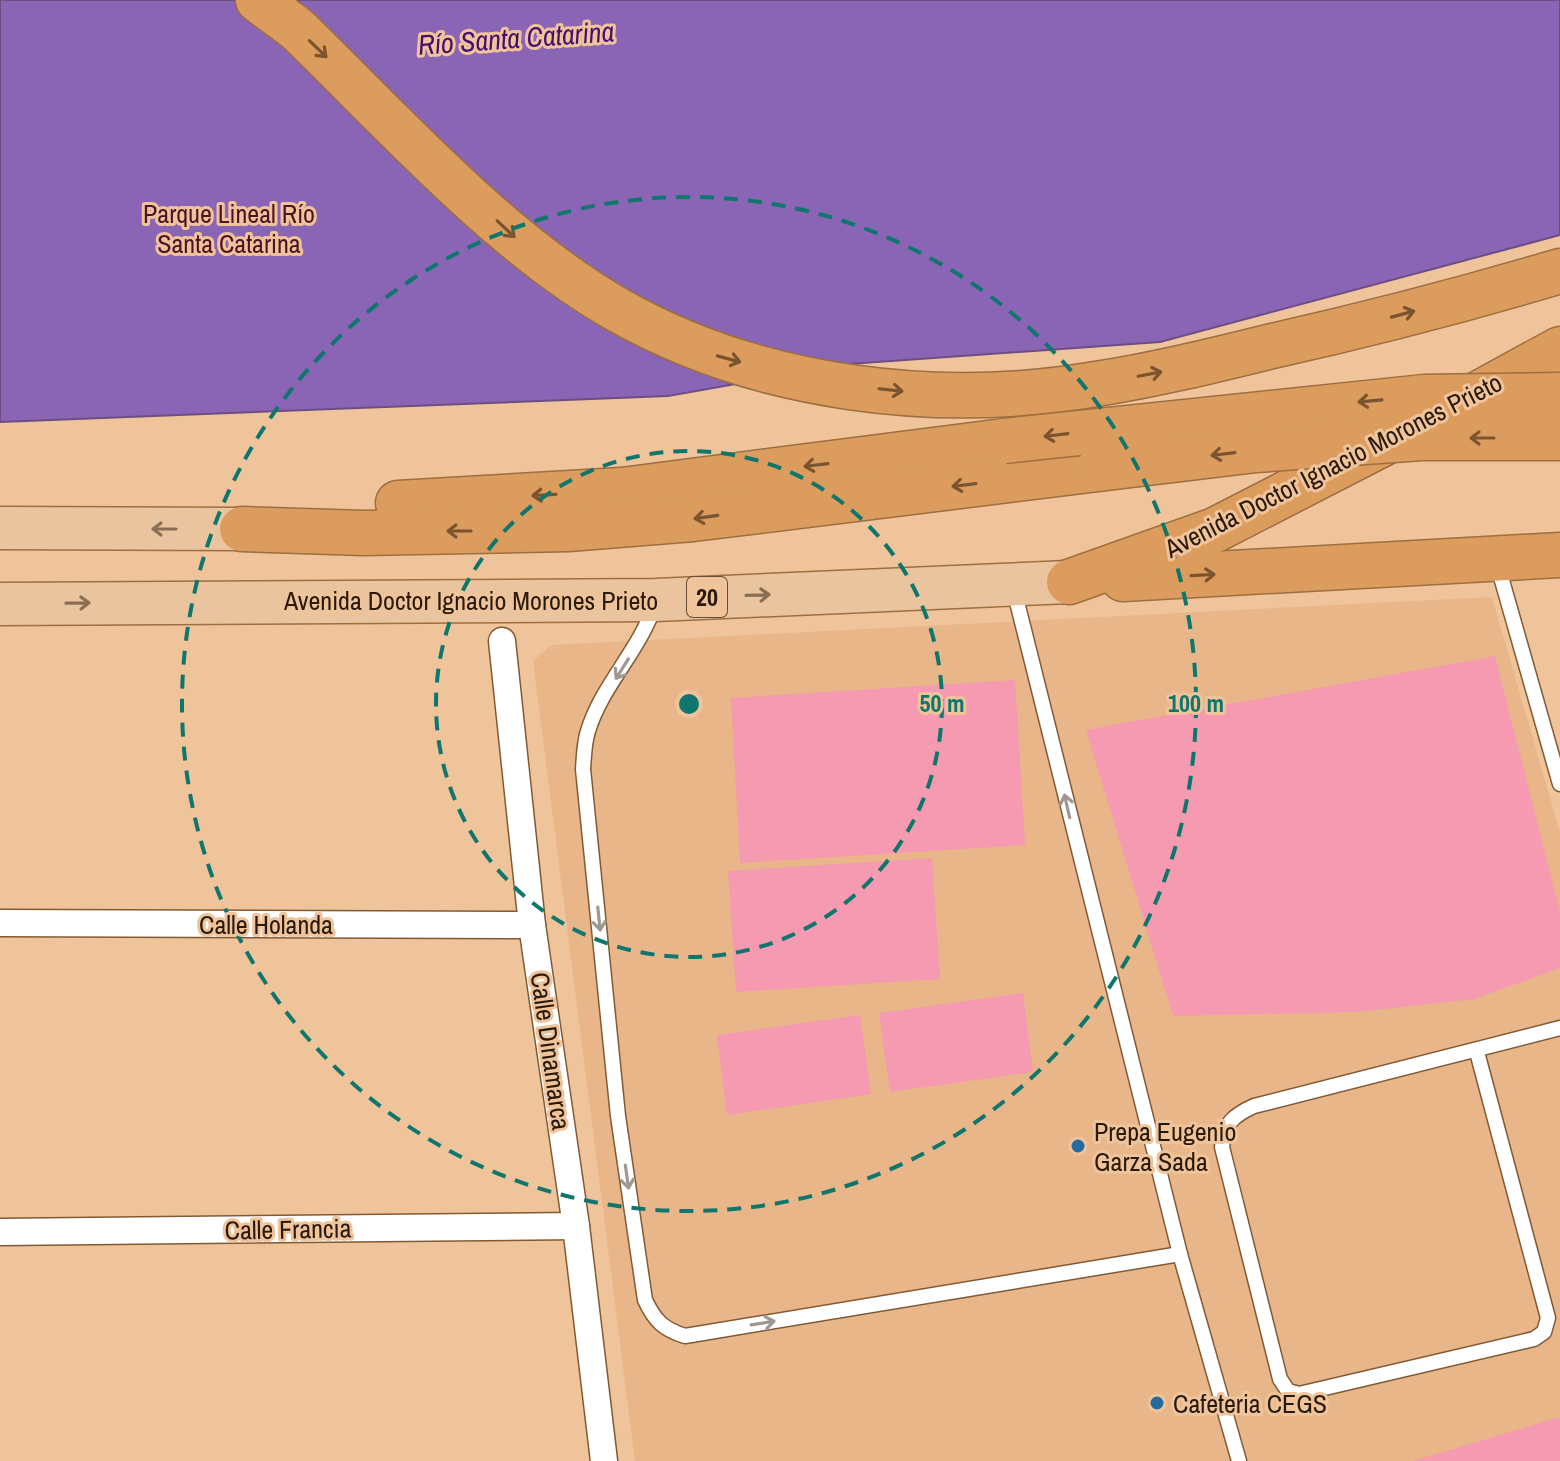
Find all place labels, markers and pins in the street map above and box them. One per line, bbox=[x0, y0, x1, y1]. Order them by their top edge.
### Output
centre of rings bbox=[675, 690, 703, 718]
place label: Prepa Eugenio Garza Sada bbox=[1094, 1114, 1236, 1179]
marker: Prepa Eugenio Garza Sada bbox=[1069, 1137, 1087, 1155]
place label: Cafeteria CEGS bbox=[1173, 1386, 1327, 1421]
marker: Cafeteria CEGS bbox=[1148, 1394, 1166, 1412]

